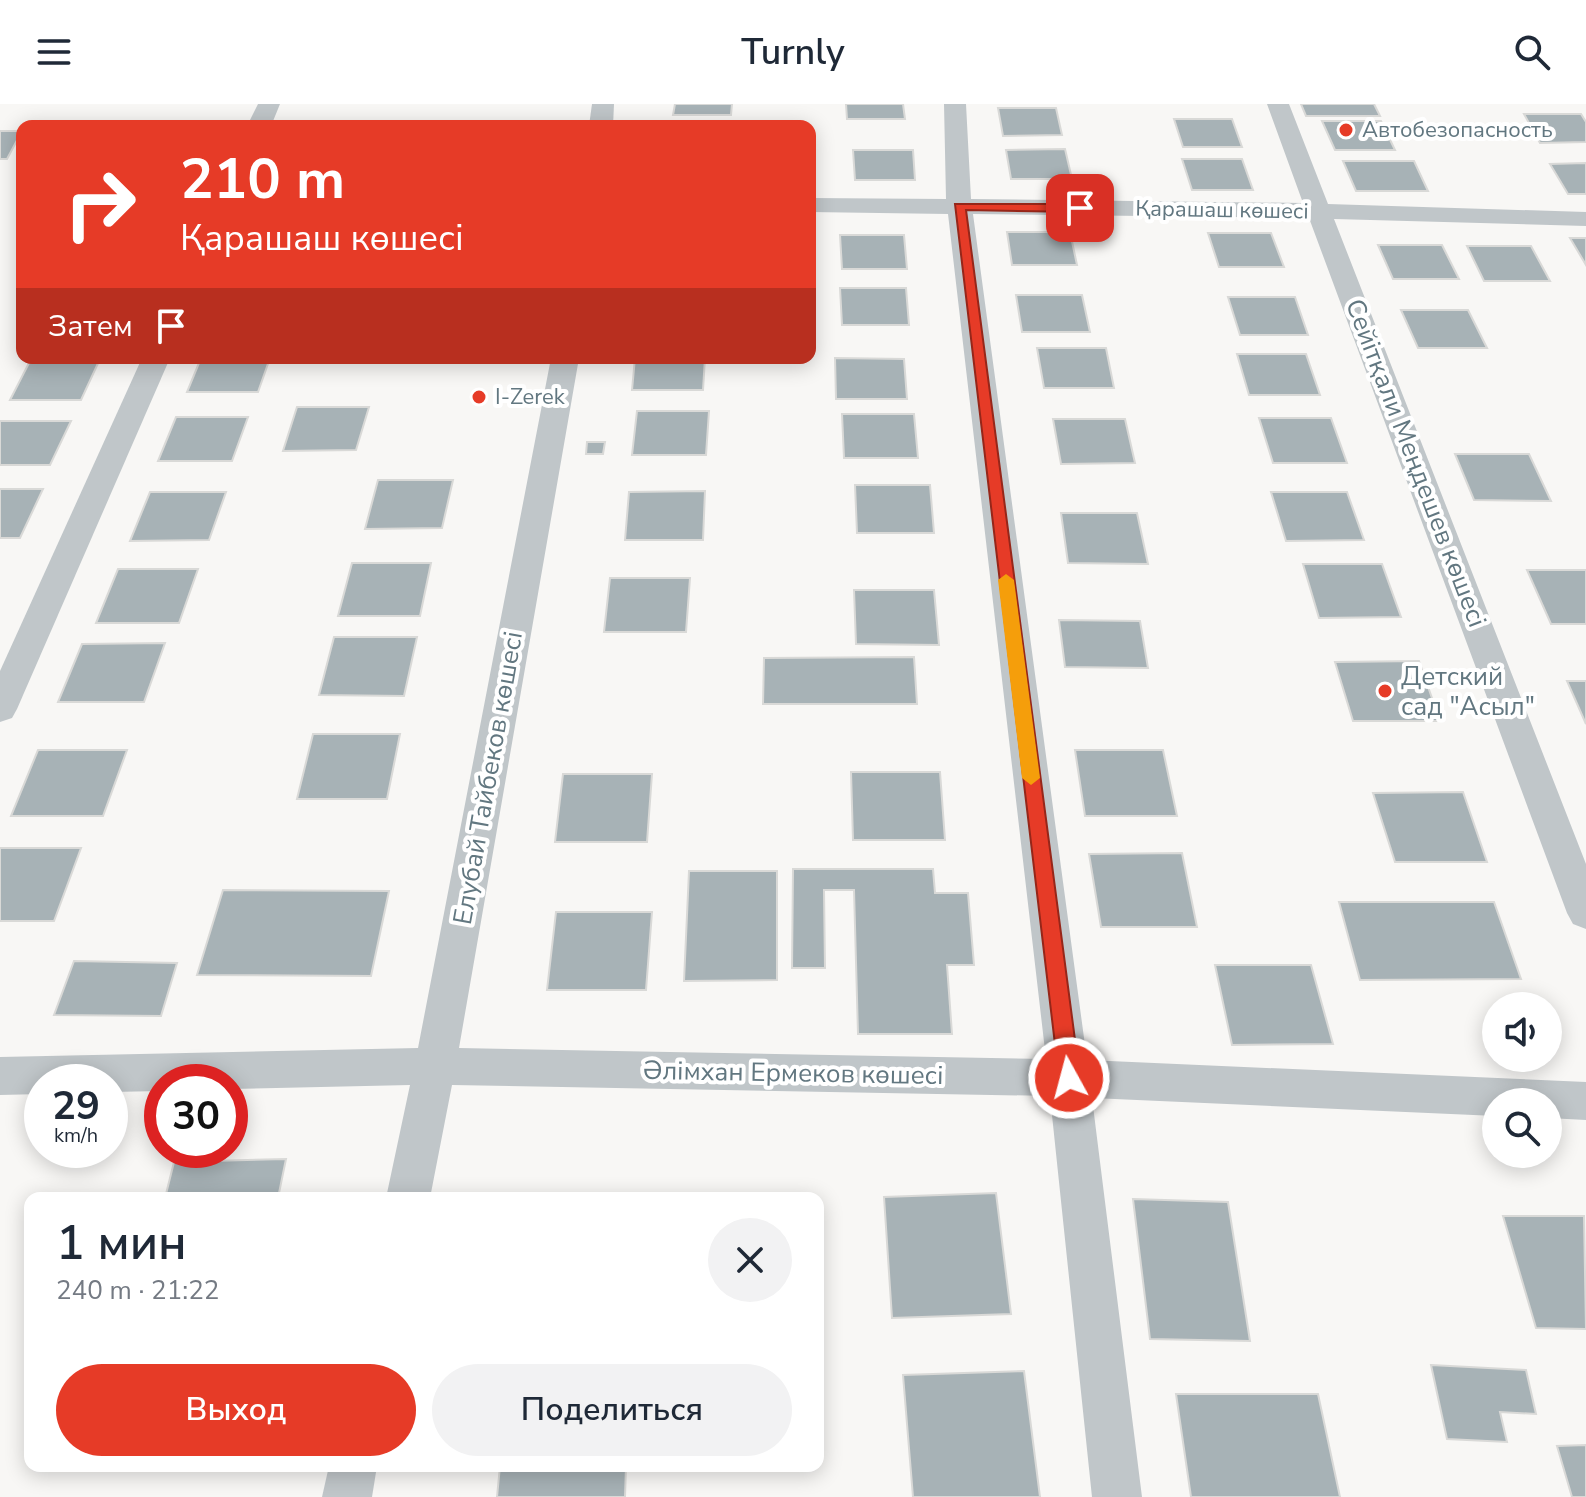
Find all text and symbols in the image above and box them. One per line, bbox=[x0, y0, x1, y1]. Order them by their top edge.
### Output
text: Turnly bbox=[741, 28, 845, 77]
icon: menu bbox=[32, 30, 76, 74]
icon: search bbox=[1510, 30, 1554, 74]
place label: Автобезопасность bbox=[1362, 115, 1553, 145]
marker: Автобезопасность bbox=[1337, 121, 1355, 139]
text: 210 m bbox=[180, 141, 345, 218]
icon: right bbox=[48, 152, 152, 256]
pin bbox=[1046, 174, 1114, 242]
icon: arrive bbox=[1058, 186, 1102, 230]
street label: Қарашаш көшесі bbox=[1135, 193, 1309, 227]
text: Қарашаш көшесі bbox=[180, 214, 464, 263]
street label: Сейітқали Меңдешев көшесі bbox=[1337, 294, 1495, 632]
icon: arrive bbox=[149, 304, 193, 348]
text: Затем bbox=[48, 306, 133, 347]
place label: I-Zerek bbox=[495, 382, 566, 412]
marker: I-Zerek bbox=[470, 388, 488, 406]
street label: Елубай Тайбеков көшесі bbox=[445, 629, 531, 927]
place label: Детский сад "Асыл" bbox=[1401, 659, 1535, 724]
marker: Детский сад "Асыл" bbox=[1376, 682, 1394, 700]
map controls bbox=[1482, 992, 1562, 1168]
button: sound bbox=[1482, 992, 1562, 1072]
position arrow bbox=[1027, 1036, 1111, 1120]
street label: Әлімхан Ермеков көшесі bbox=[642, 1053, 944, 1093]
speed limit sign: 30 bbox=[144, 1064, 248, 1168]
text: 29 bbox=[52, 1079, 100, 1133]
button: search bbox=[1482, 1088, 1562, 1168]
text: km/h bbox=[54, 1122, 98, 1149]
text: 1 мин bbox=[56, 1210, 187, 1276]
button: close bbox=[708, 1218, 792, 1302]
text: 240 m · 21:22 bbox=[56, 1273, 219, 1308]
button: Выход bbox=[56, 1364, 416, 1456]
button: Поделиться bbox=[432, 1364, 792, 1456]

